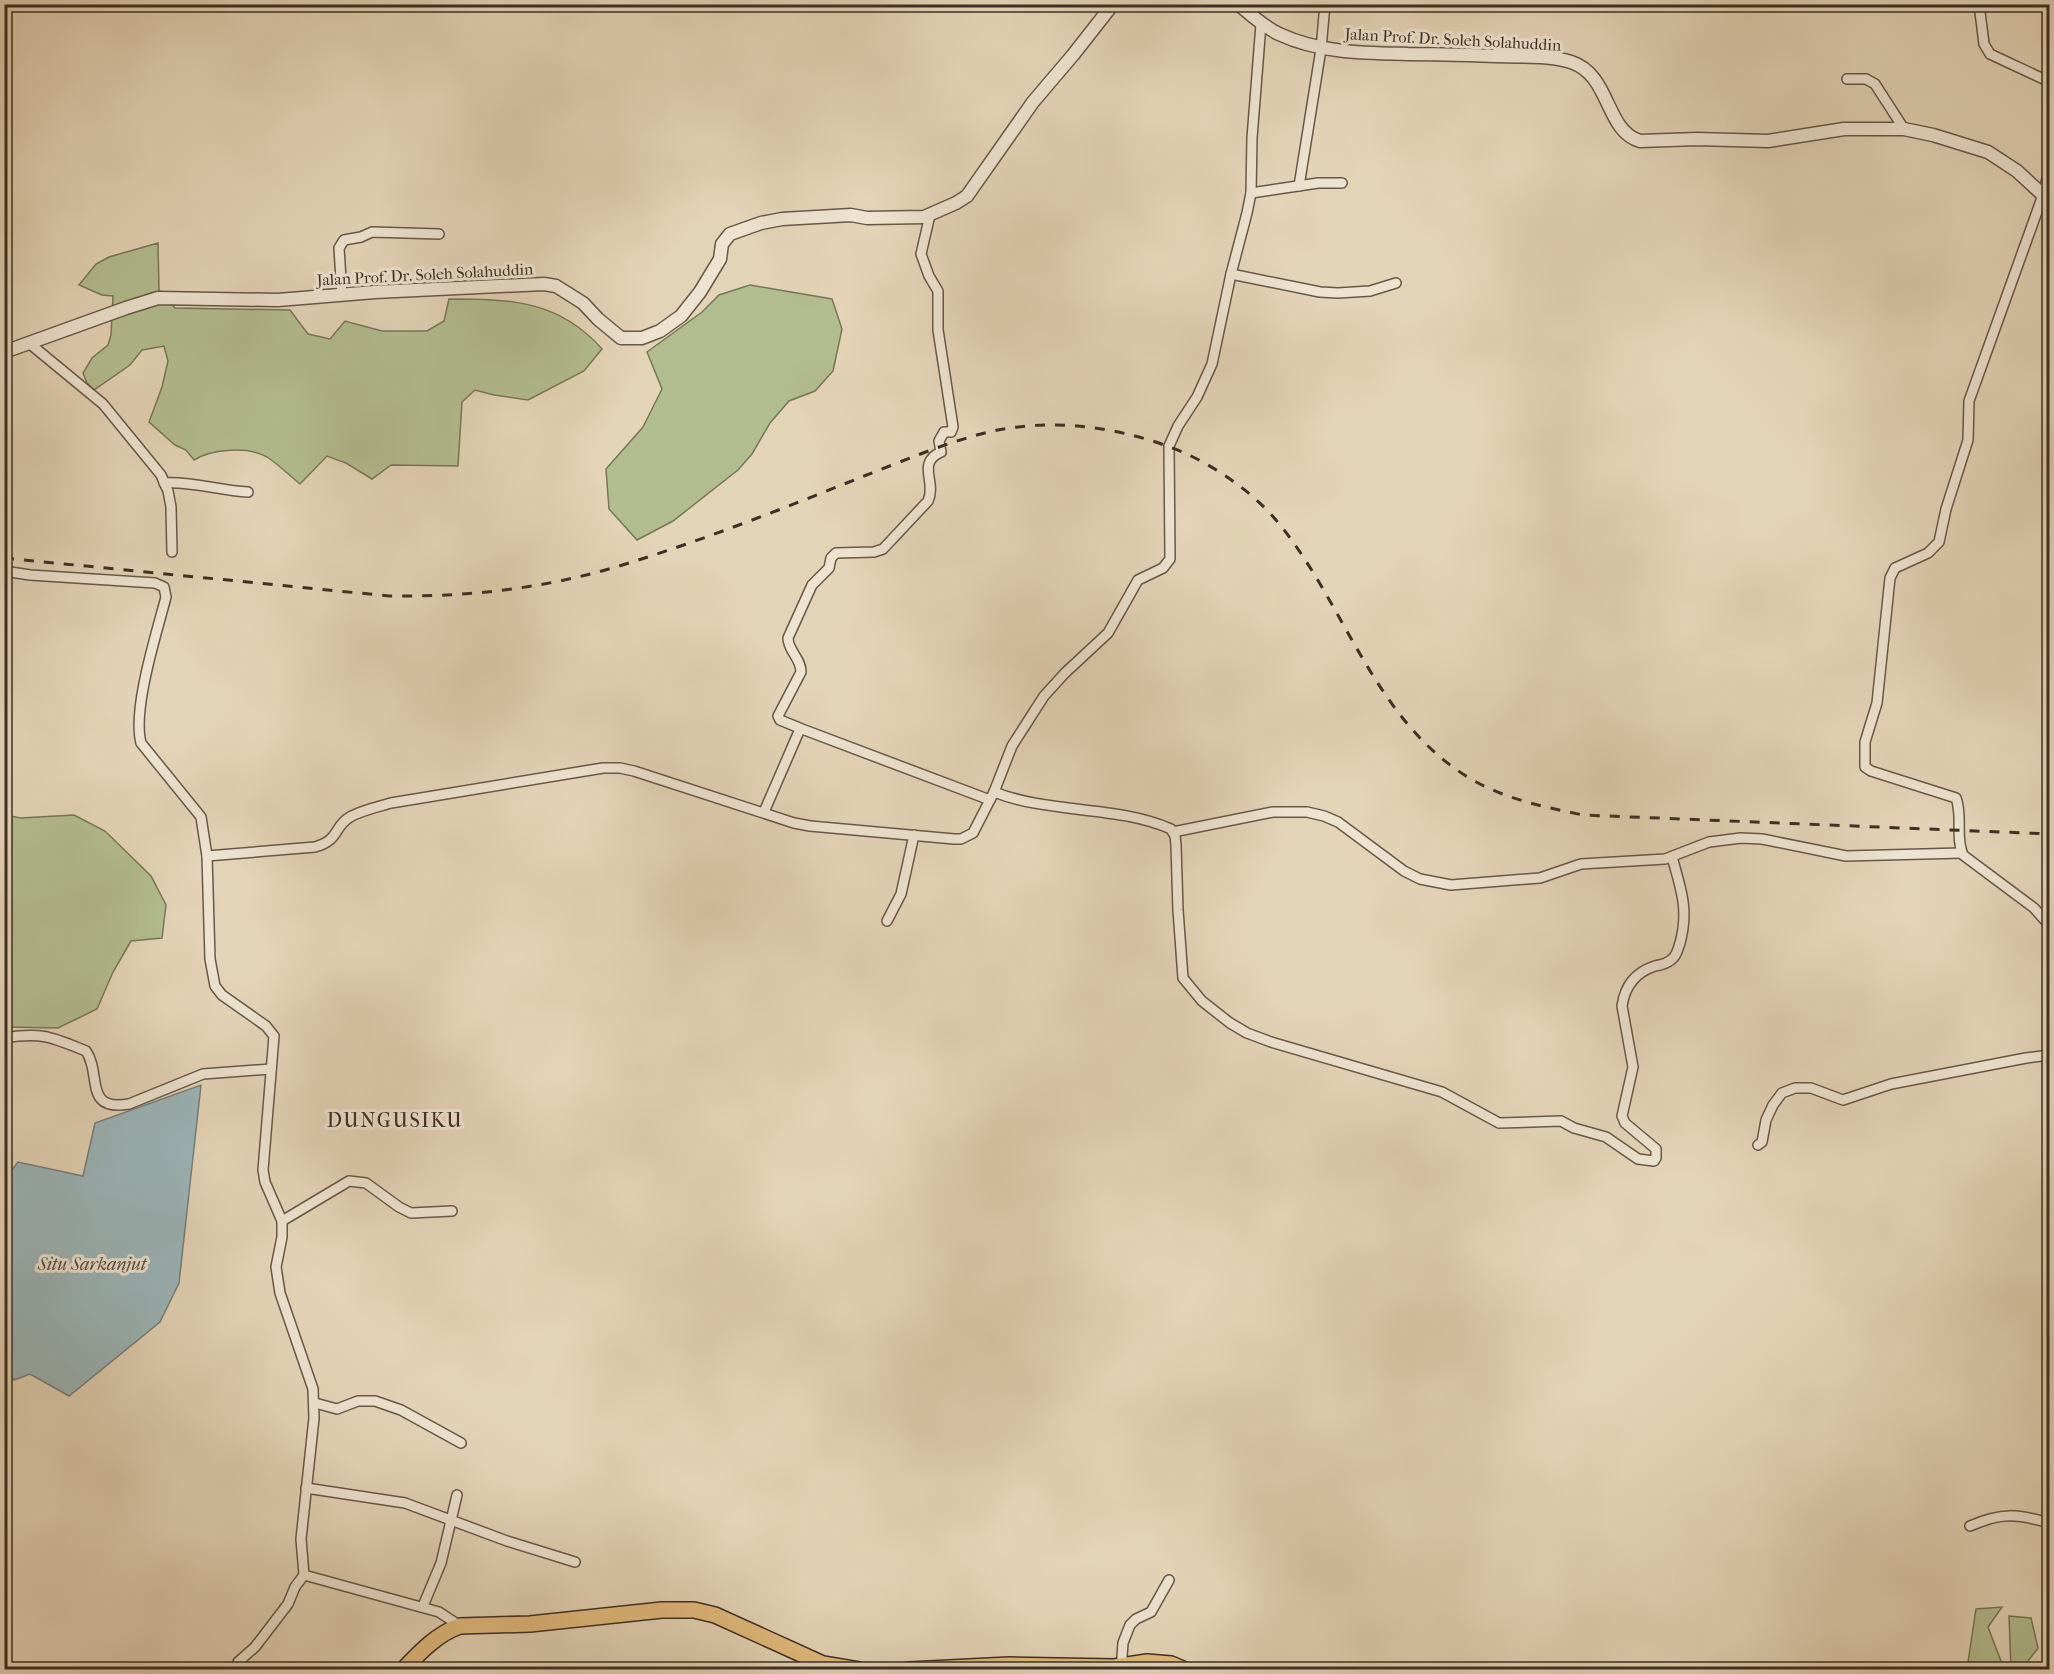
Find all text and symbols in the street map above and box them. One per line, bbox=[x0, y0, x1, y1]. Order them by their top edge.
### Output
street label: Jalan Prof. Dr. Soleh Solahuddin bbox=[1342, 24, 1562, 55]
street label: Jalan Prof. Dr. Soleh Solahuddin bbox=[314, 259, 535, 290]
district label: DUNGUSIKU bbox=[327, 1109, 463, 1132]
water label: Situ Sarkanjut bbox=[37, 1254, 148, 1275]

